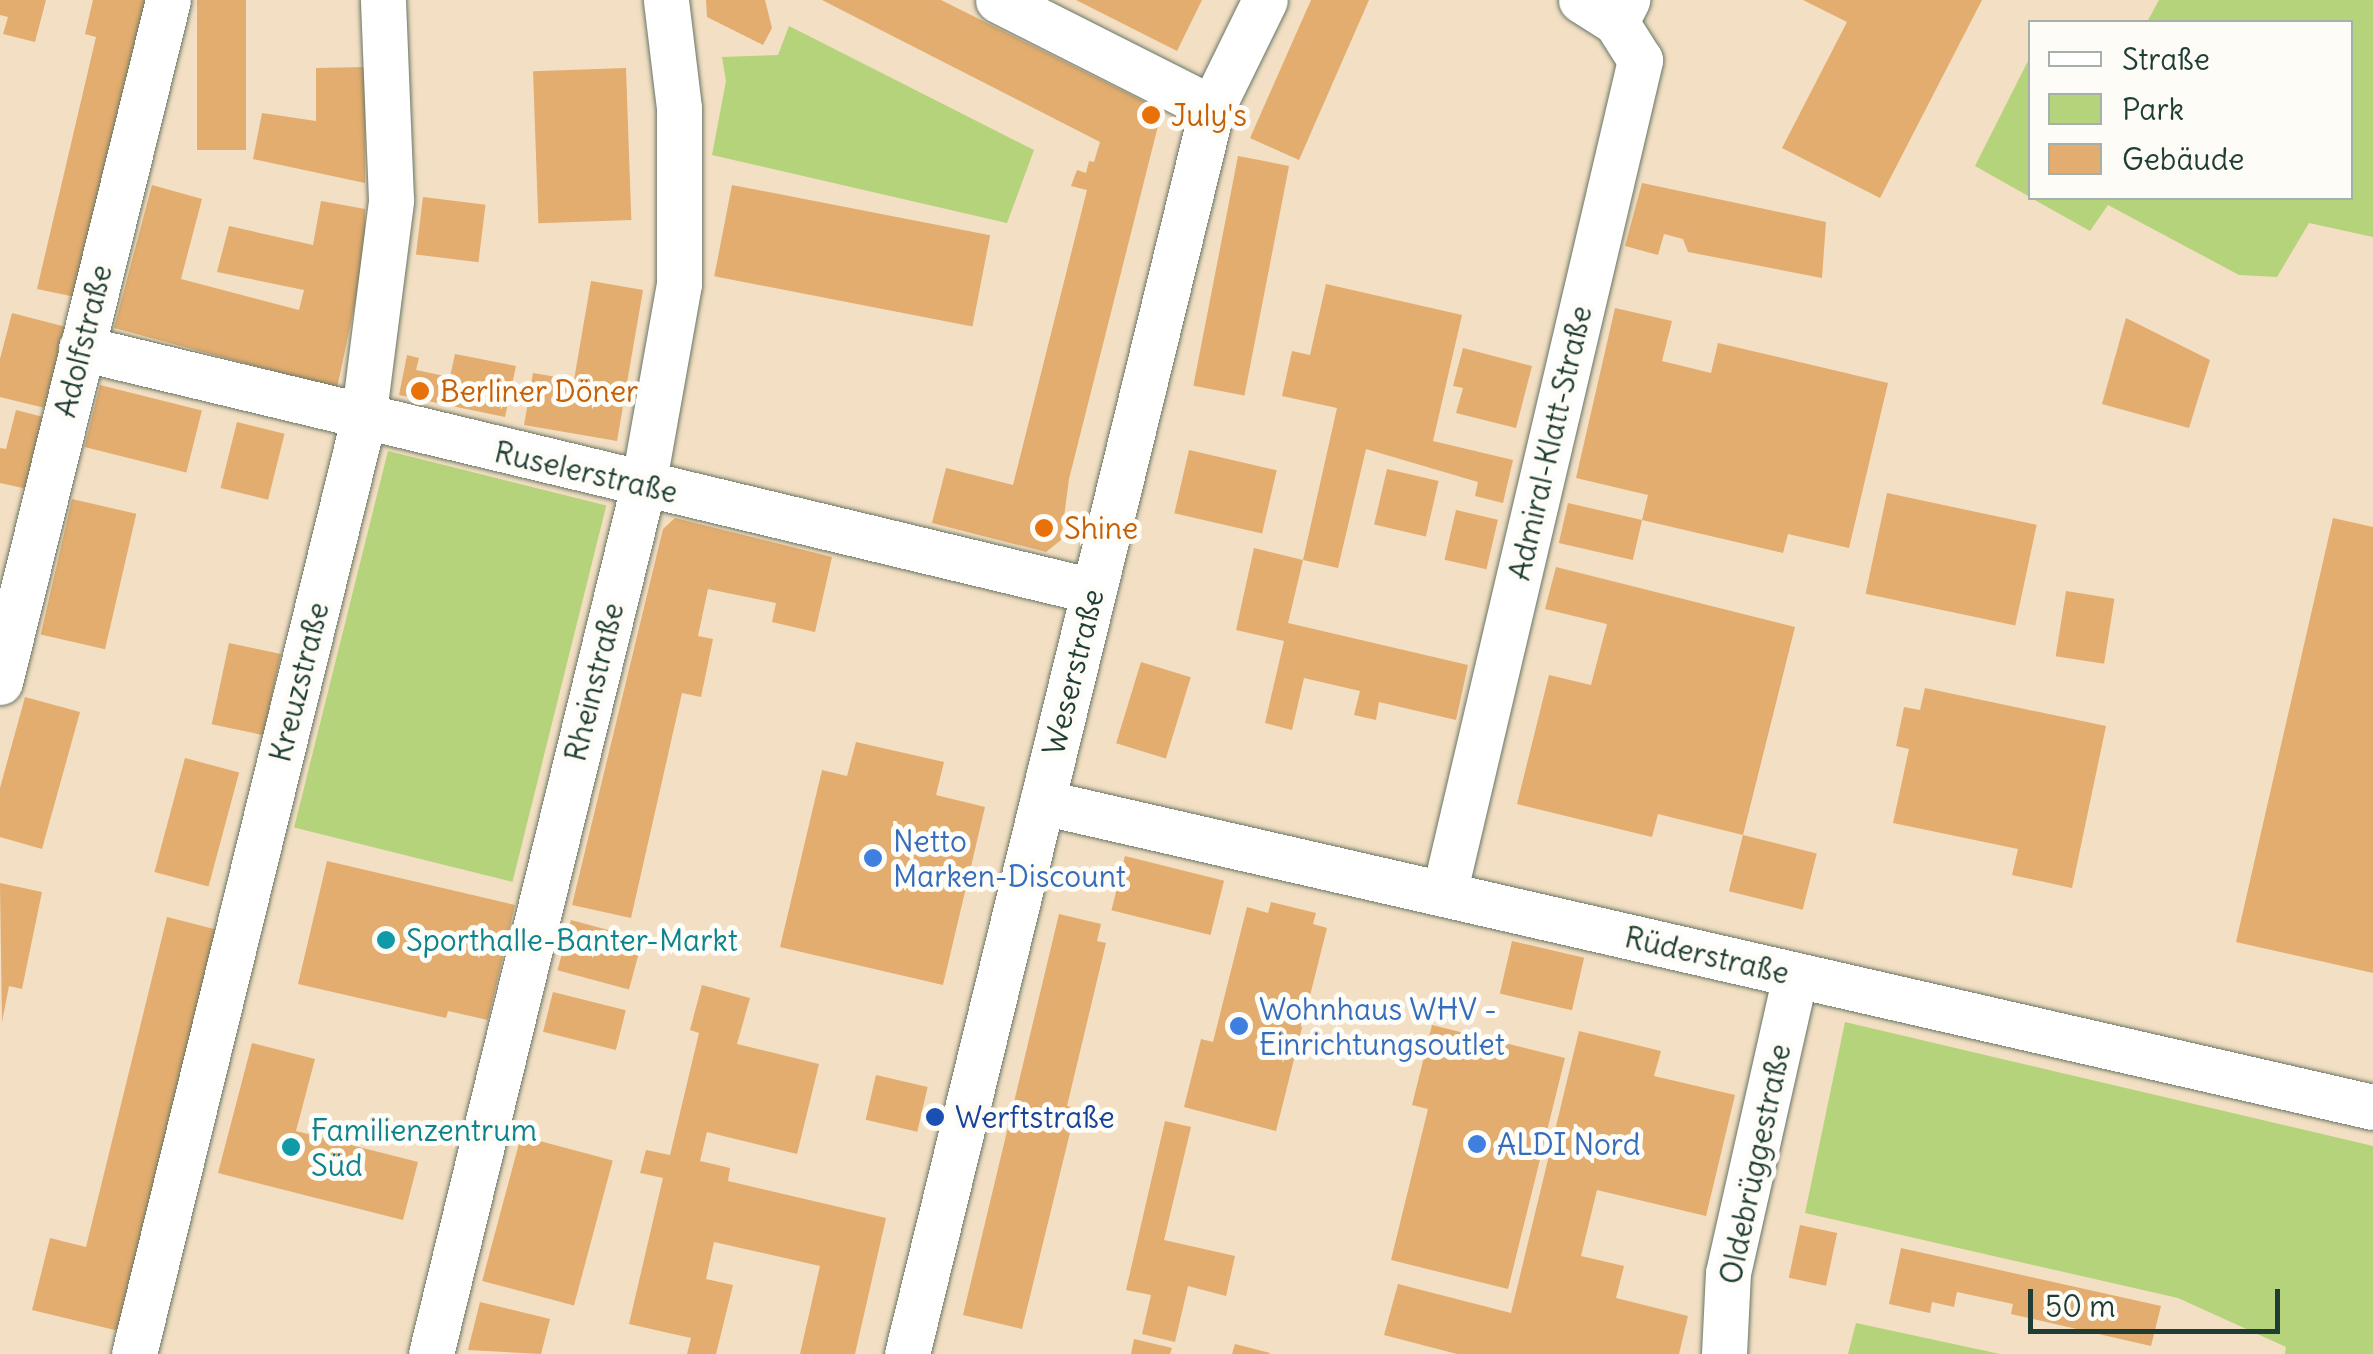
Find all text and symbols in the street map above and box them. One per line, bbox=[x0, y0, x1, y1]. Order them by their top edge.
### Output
legend bbox=[2028, 20, 2353, 200]
text: Straße bbox=[2122, 40, 2210, 78]
text: Park bbox=[2122, 90, 2184, 128]
place label: July's bbox=[1171, 97, 1247, 133]
marker: July's bbox=[1140, 104, 1162, 126]
text: Gebäude bbox=[2122, 140, 2244, 178]
street label: Adolfstraße bbox=[47, 261, 119, 421]
street label: Admiral-Klatt-Straße bbox=[1501, 302, 1599, 584]
place label: Berliner Döner bbox=[440, 373, 638, 409]
marker: Berliner Döner bbox=[409, 380, 431, 402]
street label: Ruselerstraße bbox=[491, 433, 681, 511]
place label: Shine bbox=[1064, 510, 1138, 546]
marker: Shine bbox=[1033, 517, 1055, 539]
street label: Weserstraße bbox=[1035, 585, 1111, 759]
street label: Kreuzstraße bbox=[262, 598, 336, 766]
street label: Rheinstraße bbox=[557, 599, 631, 765]
place label: Netto Marken-Discount bbox=[893, 823, 1126, 894]
marker: Netto Marken-Discount bbox=[862, 847, 884, 869]
street label: Rüderstraße bbox=[1621, 919, 1793, 991]
place label: Sporthalle-Banter-Markt bbox=[406, 922, 738, 958]
marker: Sporthalle-Banter-Markt bbox=[375, 929, 397, 951]
place label: Wohnhaus WHV - Einrichtungsoutlet bbox=[1259, 991, 1505, 1062]
marker: Wohnhaus WHV - Einrichtungsoutlet bbox=[1228, 1015, 1250, 1037]
street label: Oldebrüggestraße bbox=[1712, 1041, 1798, 1287]
place label: Werftstraße bbox=[955, 1099, 1115, 1135]
marker: Werftstraße bbox=[924, 1106, 946, 1128]
place label: Familienzentrum Süd bbox=[311, 1112, 537, 1182]
place label: ALDI Nord bbox=[1497, 1126, 1640, 1162]
marker: ALDI Nord bbox=[1466, 1133, 1488, 1155]
marker: Familienzentrum Süd bbox=[280, 1136, 302, 1158]
scale bar bbox=[2033, 1269, 2286, 1331]
text: 50 m bbox=[2045, 1287, 2115, 1325]

